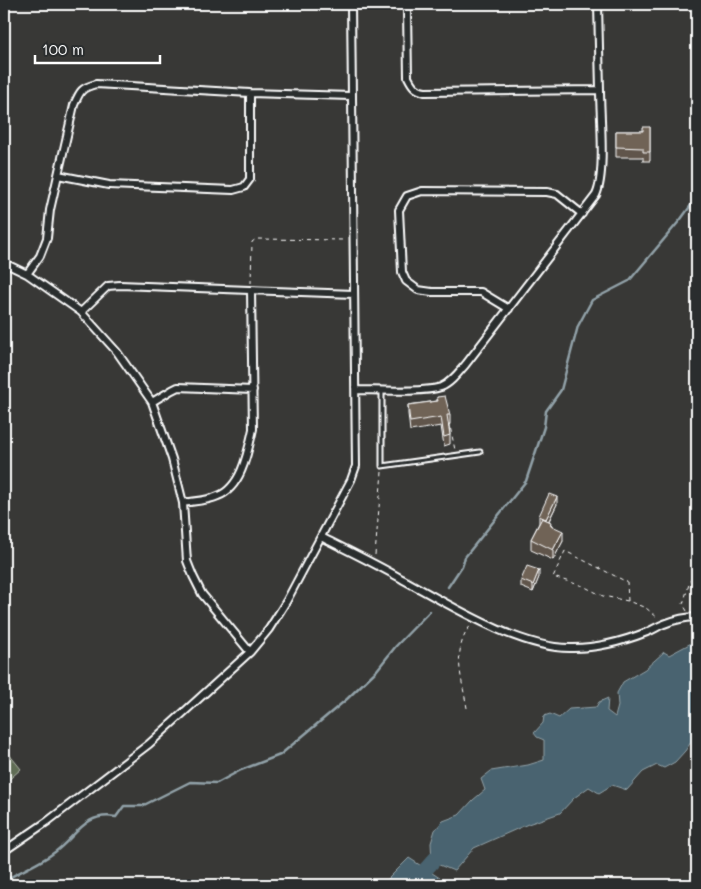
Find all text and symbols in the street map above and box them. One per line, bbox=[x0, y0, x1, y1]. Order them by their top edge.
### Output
scale bar bbox=[35, 32, 160, 64]
text: 100 m bbox=[42, 39, 84, 59]

